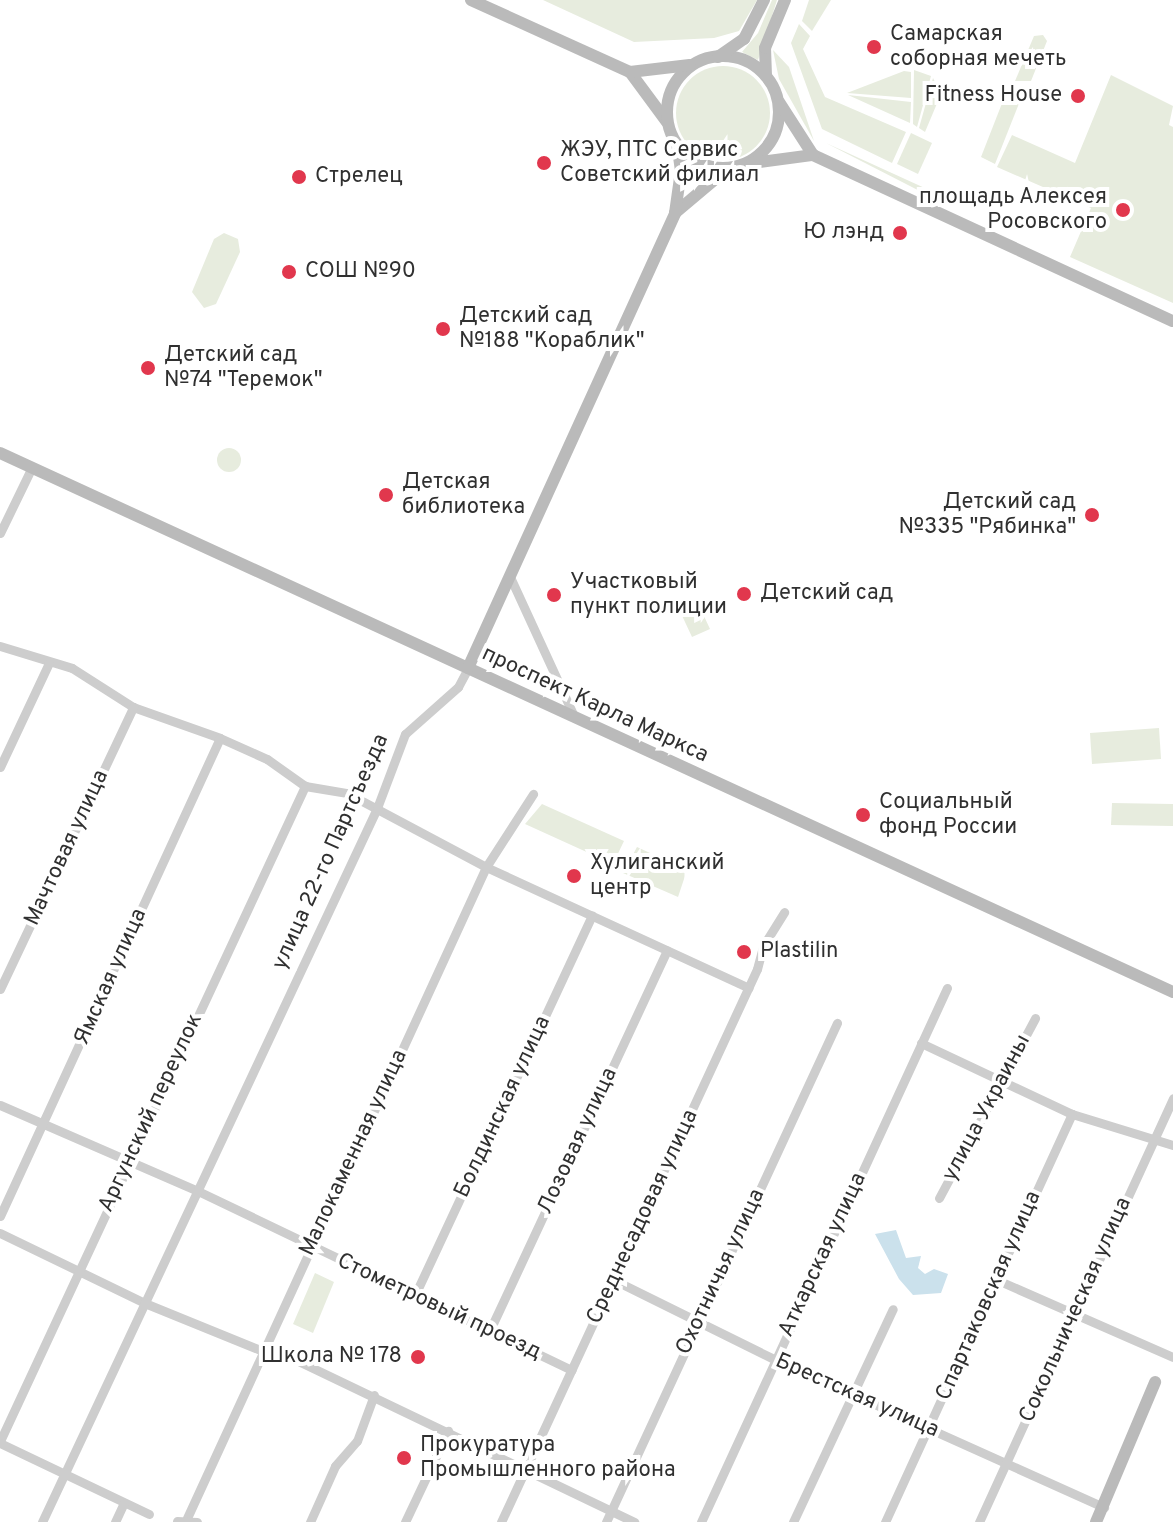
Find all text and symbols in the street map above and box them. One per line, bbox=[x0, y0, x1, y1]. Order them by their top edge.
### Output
place label: Самарская соборная мечеть bbox=[890, 21, 1066, 72]
marker: Самарская соборная мечеть bbox=[865, 38, 883, 56]
place label: Fitness House bbox=[924, 83, 1062, 109]
marker: Fitness House bbox=[1069, 87, 1087, 105]
place label: ЖЭУ, ПТС Сервис Советский филиал bbox=[560, 137, 759, 188]
marker: ЖЭУ, ПТС Сервис Советский филиал bbox=[535, 154, 553, 172]
place label: Стрелец bbox=[315, 164, 403, 190]
marker: Стрелец bbox=[290, 168, 308, 186]
place label: площадь Алексея Росовского bbox=[918, 184, 1107, 236]
marker: площадь Алексея Росовского bbox=[1114, 201, 1132, 219]
place label: Ю лэнд bbox=[803, 220, 884, 246]
marker: Ю лэнд bbox=[891, 224, 909, 242]
place label: СОШ №90 bbox=[305, 259, 416, 285]
marker: СОШ №90 bbox=[280, 263, 298, 281]
place label: Детский сад №188 "Кораблик" bbox=[459, 303, 645, 354]
marker: Детский сад №188 "Кораблик" bbox=[434, 320, 452, 338]
place label: Детский сад №74 "Теремок" bbox=[164, 342, 323, 394]
marker: Детский сад №74 "Теремок" bbox=[139, 359, 157, 377]
place label: Детская библиотека bbox=[402, 469, 525, 520]
marker: Детская библиотека bbox=[377, 486, 395, 504]
place label: Детский сад №335 "Рябинка" bbox=[899, 489, 1076, 540]
marker: Детский сад №335 "Рябинка" bbox=[1083, 506, 1101, 524]
place label: Участковый пункт полиции bbox=[570, 569, 727, 620]
place label: Детский сад bbox=[760, 581, 893, 607]
marker: Детский сад bbox=[735, 585, 753, 603]
marker: Участковый пункт полиции bbox=[545, 586, 563, 604]
street label: проспект Карла Маркса bbox=[478, 641, 712, 769]
street label: улица 22-го Партсъезда bbox=[267, 730, 395, 974]
street label: Мачтовая улица bbox=[19, 766, 115, 930]
place label: Социальный фонд России bbox=[879, 789, 1017, 840]
marker: Социальный фонд России bbox=[854, 806, 872, 824]
place label: Хулиганский центр bbox=[590, 850, 724, 902]
marker: Хулиганский центр bbox=[565, 867, 583, 885]
street label: Ямская улица bbox=[69, 905, 153, 1049]
place label: Plastilin bbox=[760, 939, 838, 965]
marker: Plastilin bbox=[735, 943, 753, 961]
street label: Аргунский переулок bbox=[93, 1009, 209, 1217]
street label: Болдинская улица bbox=[449, 1012, 557, 1202]
street label: улица Украины bbox=[937, 1030, 1037, 1186]
street label: Малокаменная улица bbox=[295, 1046, 413, 1260]
street label: Лозовая улица bbox=[533, 1064, 623, 1218]
street label: Среднесадовая улица bbox=[582, 1106, 704, 1328]
street label: Аткарская улица bbox=[773, 1169, 873, 1341]
street label: Охотничья улица bbox=[671, 1185, 771, 1359]
street label: Спартаковская улица bbox=[931, 1187, 1047, 1405]
street label: Сокольническая улица bbox=[1014, 1193, 1138, 1427]
street label: Стометровый проезд bbox=[333, 1248, 545, 1366]
place label: Школа № 178 bbox=[261, 1344, 402, 1370]
marker: Школа № 178 bbox=[409, 1348, 427, 1366]
street label: Брестская улица bbox=[771, 1348, 943, 1444]
place label: Прокуратура Промышленного района bbox=[420, 1432, 676, 1484]
marker: Прокуратура Промышленного района bbox=[395, 1449, 413, 1467]

